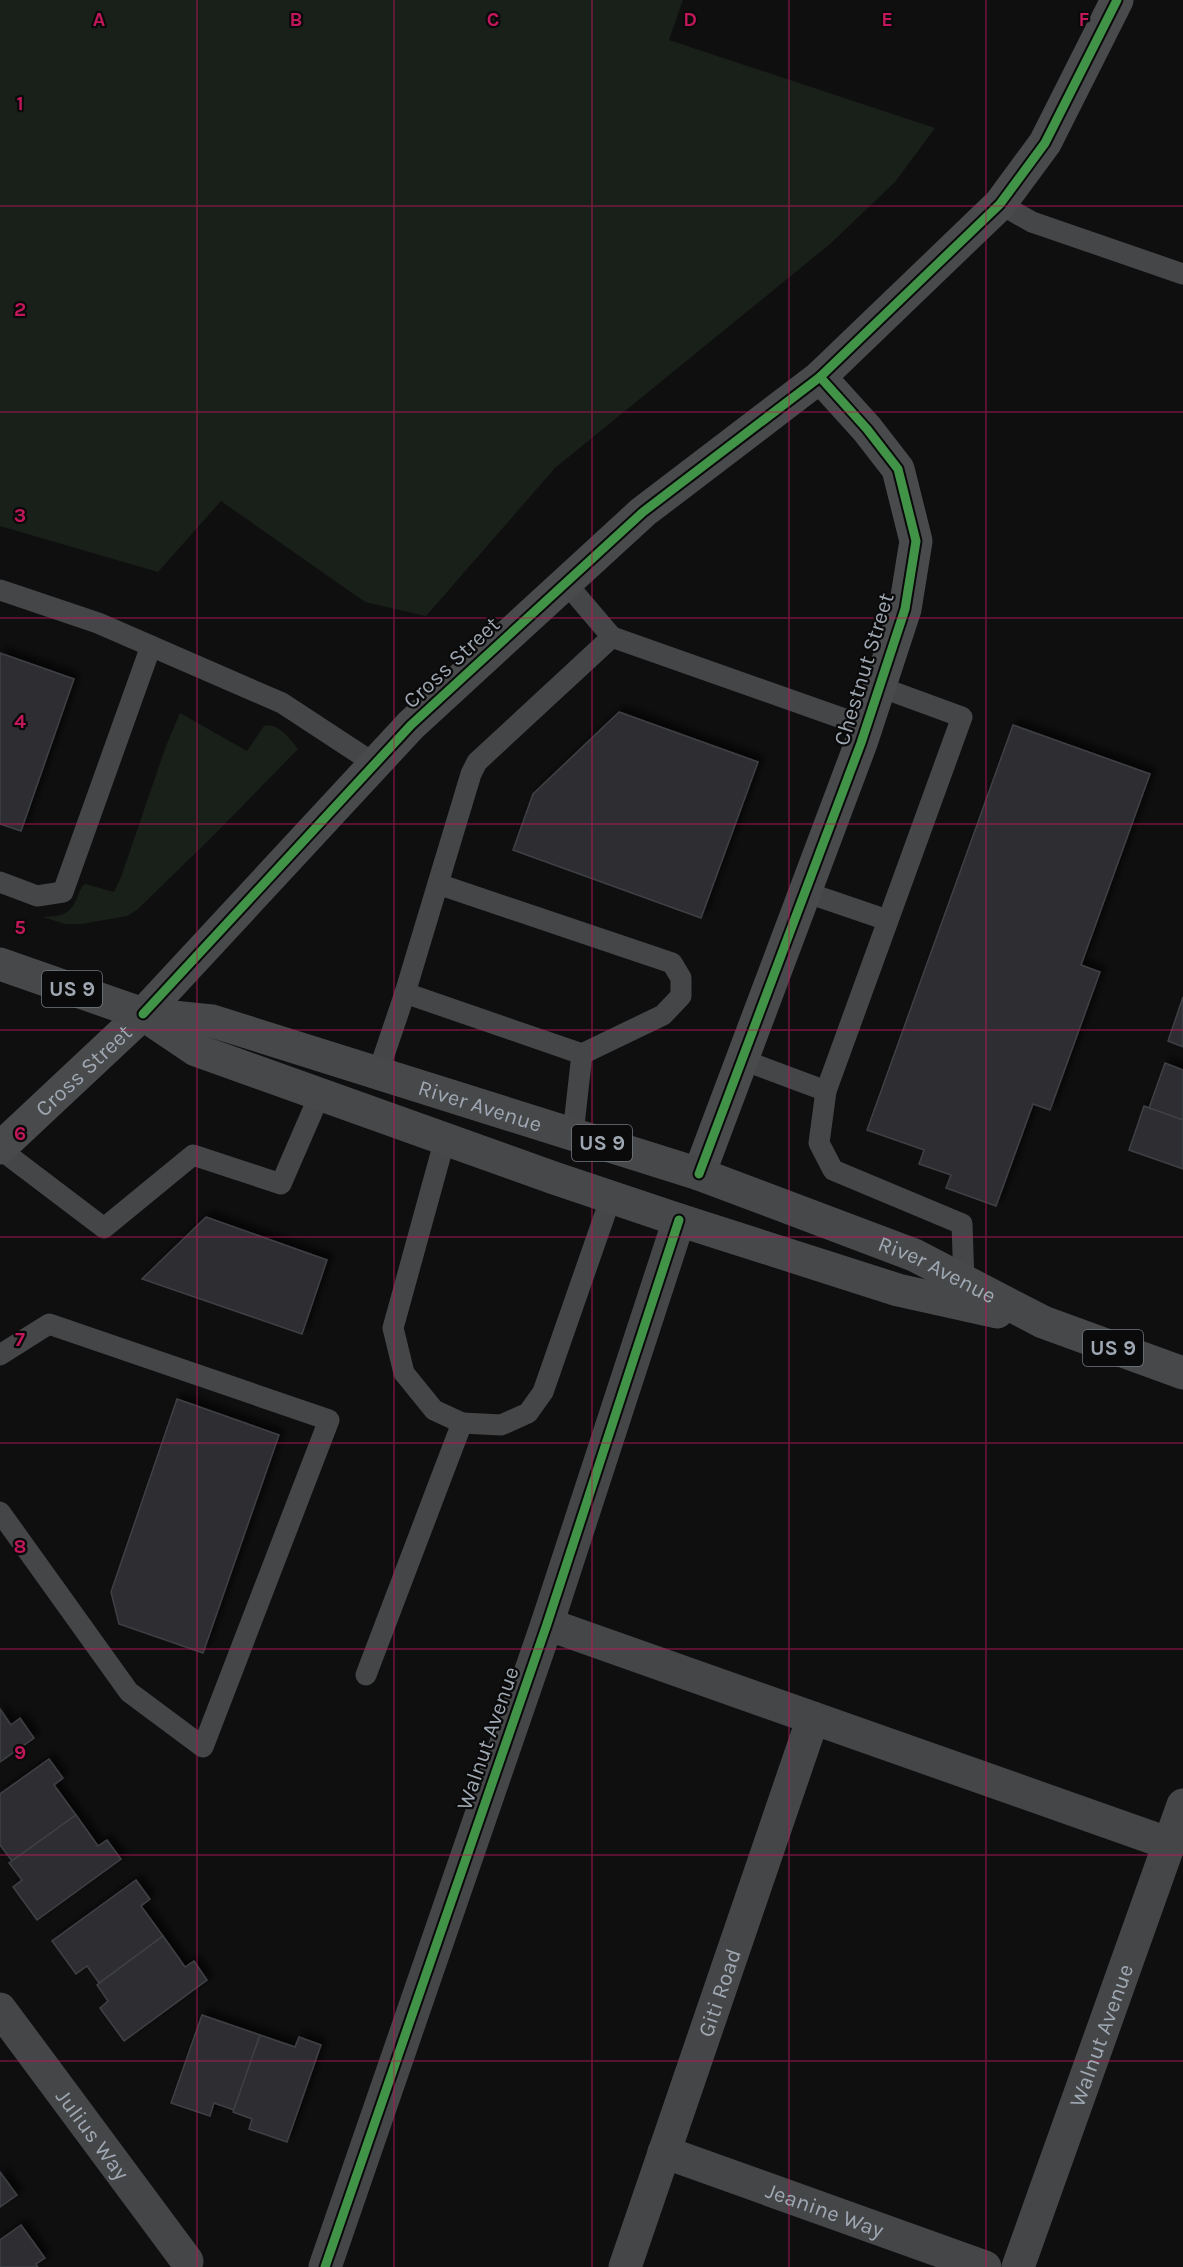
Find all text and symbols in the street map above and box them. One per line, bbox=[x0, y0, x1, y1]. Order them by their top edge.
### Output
text: A bbox=[93, 8, 106, 31]
text: B bbox=[290, 8, 302, 31]
text: C bbox=[487, 8, 499, 31]
text: D bbox=[683, 8, 697, 31]
text: E bbox=[881, 8, 893, 31]
text: F bbox=[1079, 8, 1090, 31]
text: 1 bbox=[16, 92, 24, 115]
text: 2 bbox=[14, 298, 26, 321]
text: 3 bbox=[14, 504, 26, 527]
street label: Chestnut Street bbox=[828, 590, 900, 749]
street label: Cross Street bbox=[398, 612, 505, 714]
text: 4 bbox=[14, 710, 26, 733]
text: 5 bbox=[14, 916, 26, 939]
road number: US 9 bbox=[42, 971, 102, 1007]
street label: Cross Street bbox=[30, 1019, 137, 1122]
street label: River Avenue bbox=[415, 1075, 545, 1138]
text: 6 bbox=[14, 1122, 26, 1145]
road number: US 9 bbox=[572, 1125, 632, 1161]
street label: River Avenue bbox=[874, 1231, 1000, 1309]
text: 7 bbox=[15, 1328, 25, 1351]
road number: US 9 bbox=[1083, 1330, 1143, 1366]
text: 8 bbox=[14, 1535, 26, 1558]
street label: Walnut Avenue bbox=[451, 1663, 525, 1813]
text: 9 bbox=[14, 1741, 26, 1764]
street label: Giti Road bbox=[693, 1945, 747, 2040]
street label: Walnut Avenue bbox=[1064, 1961, 1139, 2111]
street label: Julius Way bbox=[50, 2084, 134, 2185]
street label: Jeanine Way bbox=[762, 2178, 887, 2244]

